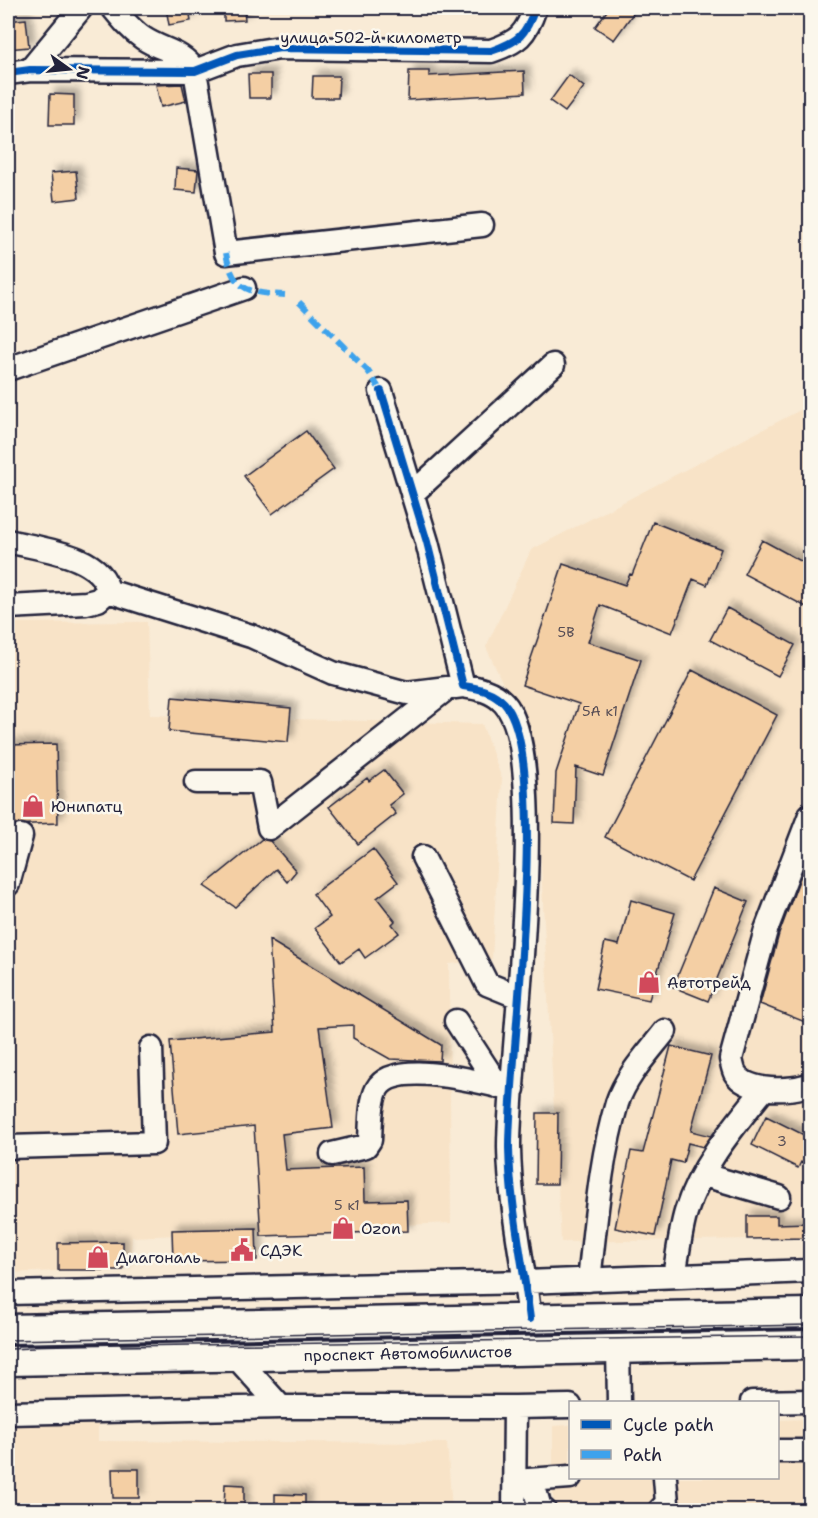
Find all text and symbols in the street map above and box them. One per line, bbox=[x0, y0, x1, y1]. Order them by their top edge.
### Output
street label: улица 502-й километр bbox=[280, 27, 462, 48]
north arrow bbox=[39, 39, 99, 99]
text: N bbox=[71, 64, 95, 82]
house number: 5В bbox=[558, 623, 574, 641]
house number: 5А к1 bbox=[582, 702, 618, 720]
shop icon: Юнипатц bbox=[20, 793, 46, 819]
place label: Юнипатц bbox=[51, 796, 122, 817]
shop icon: Автотрейд bbox=[636, 969, 662, 995]
place label: Автотрейд bbox=[667, 972, 751, 993]
house number: 3 bbox=[777, 1132, 787, 1150]
house number: 5 к1 bbox=[334, 1196, 360, 1214]
shop icon: Ozon bbox=[330, 1215, 356, 1241]
place label: Ozon bbox=[361, 1218, 401, 1239]
public building icon: СДЭК bbox=[229, 1237, 255, 1263]
place label: СДЭК bbox=[260, 1240, 303, 1261]
shop icon: Диагональ bbox=[85, 1244, 111, 1270]
place label: Диагональ bbox=[116, 1247, 201, 1268]
street label: проспект Автомобилистов bbox=[304, 1340, 512, 1366]
legend bbox=[569, 1401, 779, 1479]
text: Cycle path bbox=[623, 1413, 714, 1437]
text: Path bbox=[623, 1443, 662, 1467]

